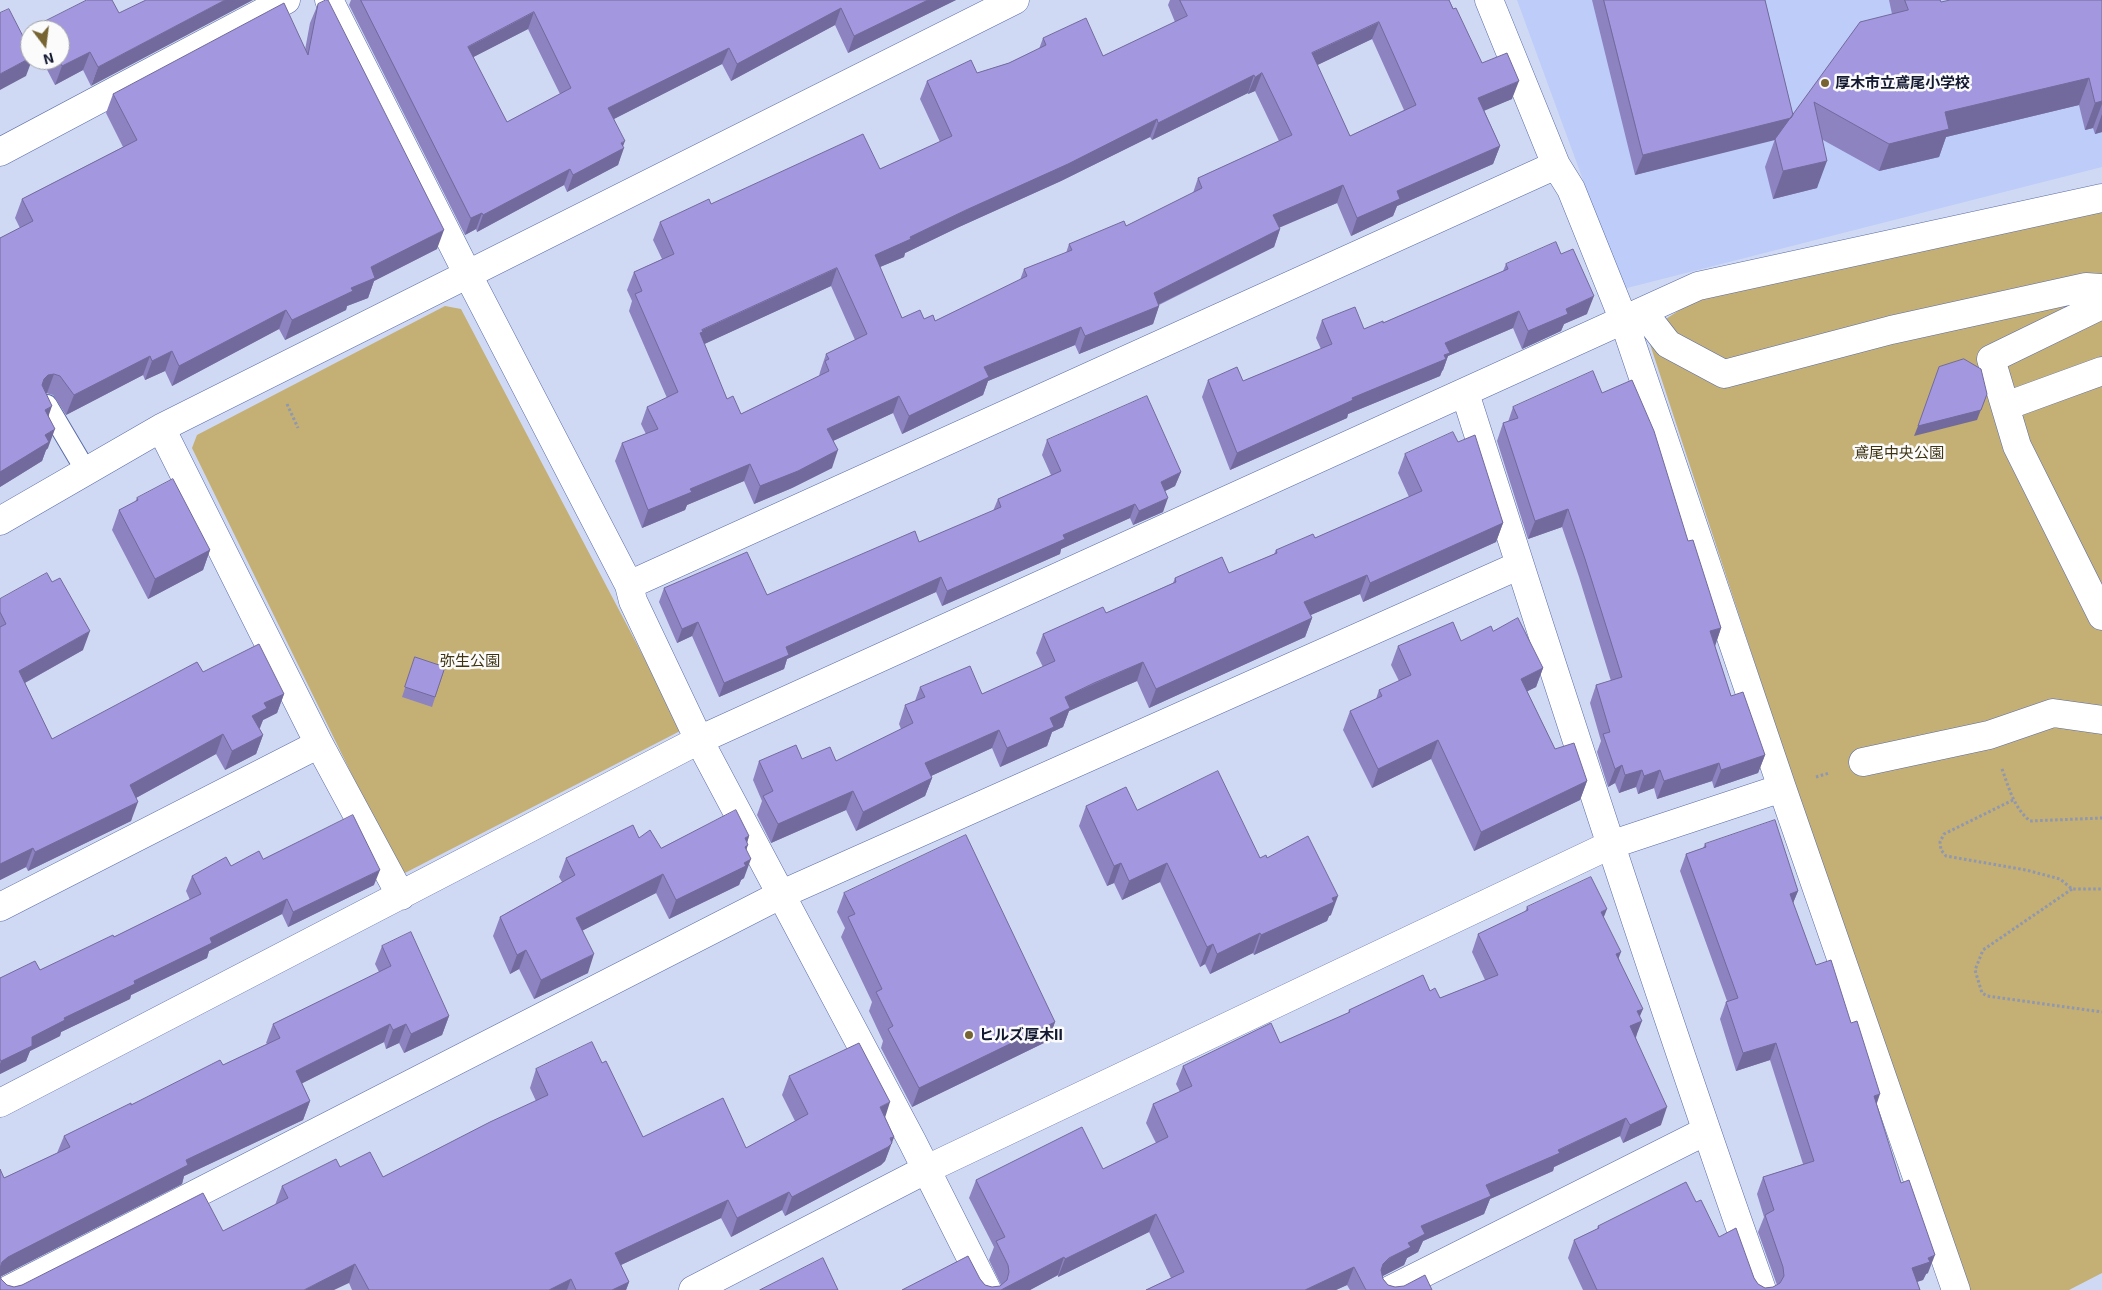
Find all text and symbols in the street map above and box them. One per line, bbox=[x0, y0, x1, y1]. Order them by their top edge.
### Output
north arrow bbox=[20, 20, 70, 70]
text: N bbox=[42, 49, 56, 69]
place label: 厚木市立鳶尾小学校 bbox=[1835, 74, 1970, 92]
marker: 厚木市立鳶尾小学校 bbox=[1819, 77, 1831, 89]
park label: 鳶尾中央公園 bbox=[1854, 444, 1944, 462]
park label: 弥生公園 bbox=[440, 652, 500, 670]
place label: ヒルズ厚木II bbox=[979, 1026, 1063, 1044]
marker: ヒルズ厚木II bbox=[963, 1029, 975, 1041]

